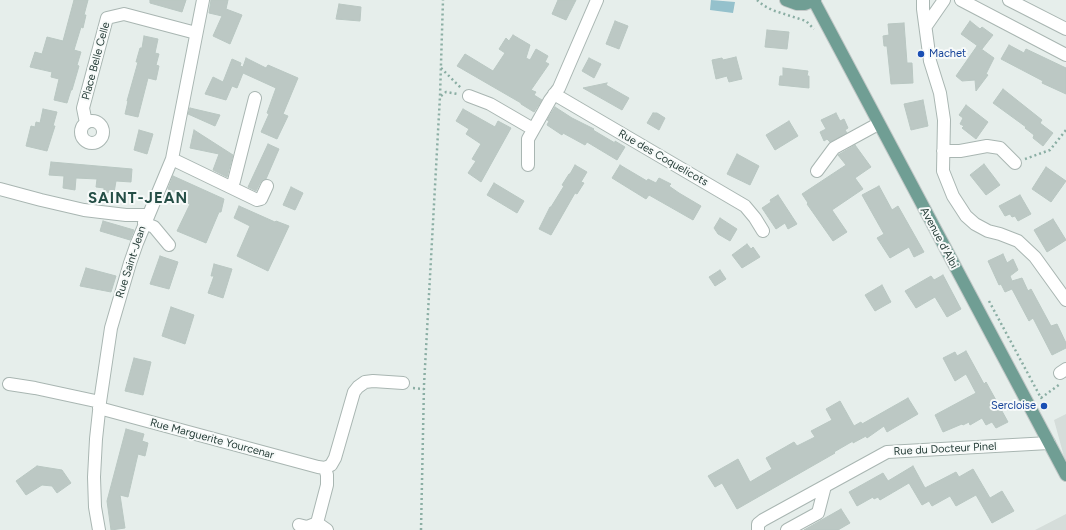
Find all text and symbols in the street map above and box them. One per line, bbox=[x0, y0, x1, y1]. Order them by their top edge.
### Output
street label: Place Belle Celle bbox=[79, 21, 113, 101]
place label: Machet bbox=[929, 47, 966, 61]
marker: Machet bbox=[916, 49, 926, 59]
street label: Rue des Coquelicots bbox=[616, 127, 710, 189]
district label: SAINT-JEAN bbox=[88, 190, 188, 208]
street label: Avenue d'Albi bbox=[917, 205, 961, 271]
street label: Rue Saint-Jean bbox=[113, 224, 149, 300]
place label: Sercloise bbox=[991, 399, 1036, 413]
marker: Sercloise bbox=[1039, 401, 1049, 411]
street label: Rue Marguerite Yourcenar bbox=[149, 416, 275, 462]
street label: Rue du Docteur Pinel bbox=[893, 440, 997, 458]

